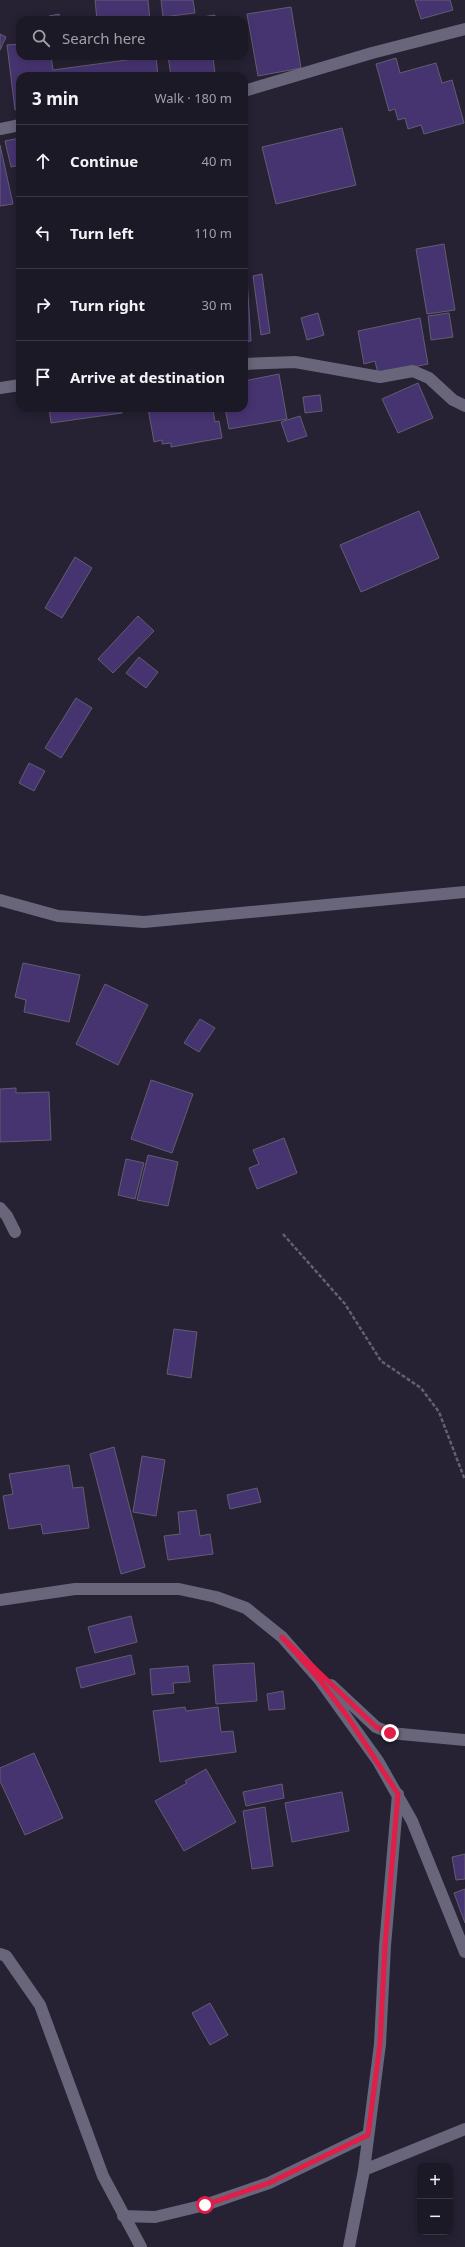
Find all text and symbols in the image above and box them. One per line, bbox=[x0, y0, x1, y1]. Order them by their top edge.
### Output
search box bbox=[16, 16, 248, 60]
icon: search bbox=[30, 27, 52, 49]
text: Search here bbox=[62, 28, 145, 48]
text: 3 min bbox=[32, 87, 79, 110]
text: Walk · 180 m bbox=[154, 89, 232, 107]
icon: ahead bbox=[32, 150, 54, 172]
text: Continue bbox=[70, 151, 138, 171]
text: 40 m bbox=[202, 152, 232, 170]
icon: left bbox=[32, 222, 54, 244]
text: Turn left bbox=[70, 223, 134, 243]
text: 110 m bbox=[194, 224, 232, 242]
icon: right bbox=[32, 294, 54, 316]
text: Turn right bbox=[70, 295, 145, 315]
text: 30 m bbox=[202, 296, 232, 314]
icon: arrive bbox=[32, 366, 54, 388]
text: Arrive at destination bbox=[70, 367, 225, 387]
route end bbox=[381, 1724, 399, 1742]
map controls bbox=[417, 2163, 453, 2235]
button: + bbox=[417, 2163, 453, 2199]
route start bbox=[196, 2196, 214, 2214]
button: − bbox=[417, 2199, 453, 2235]

